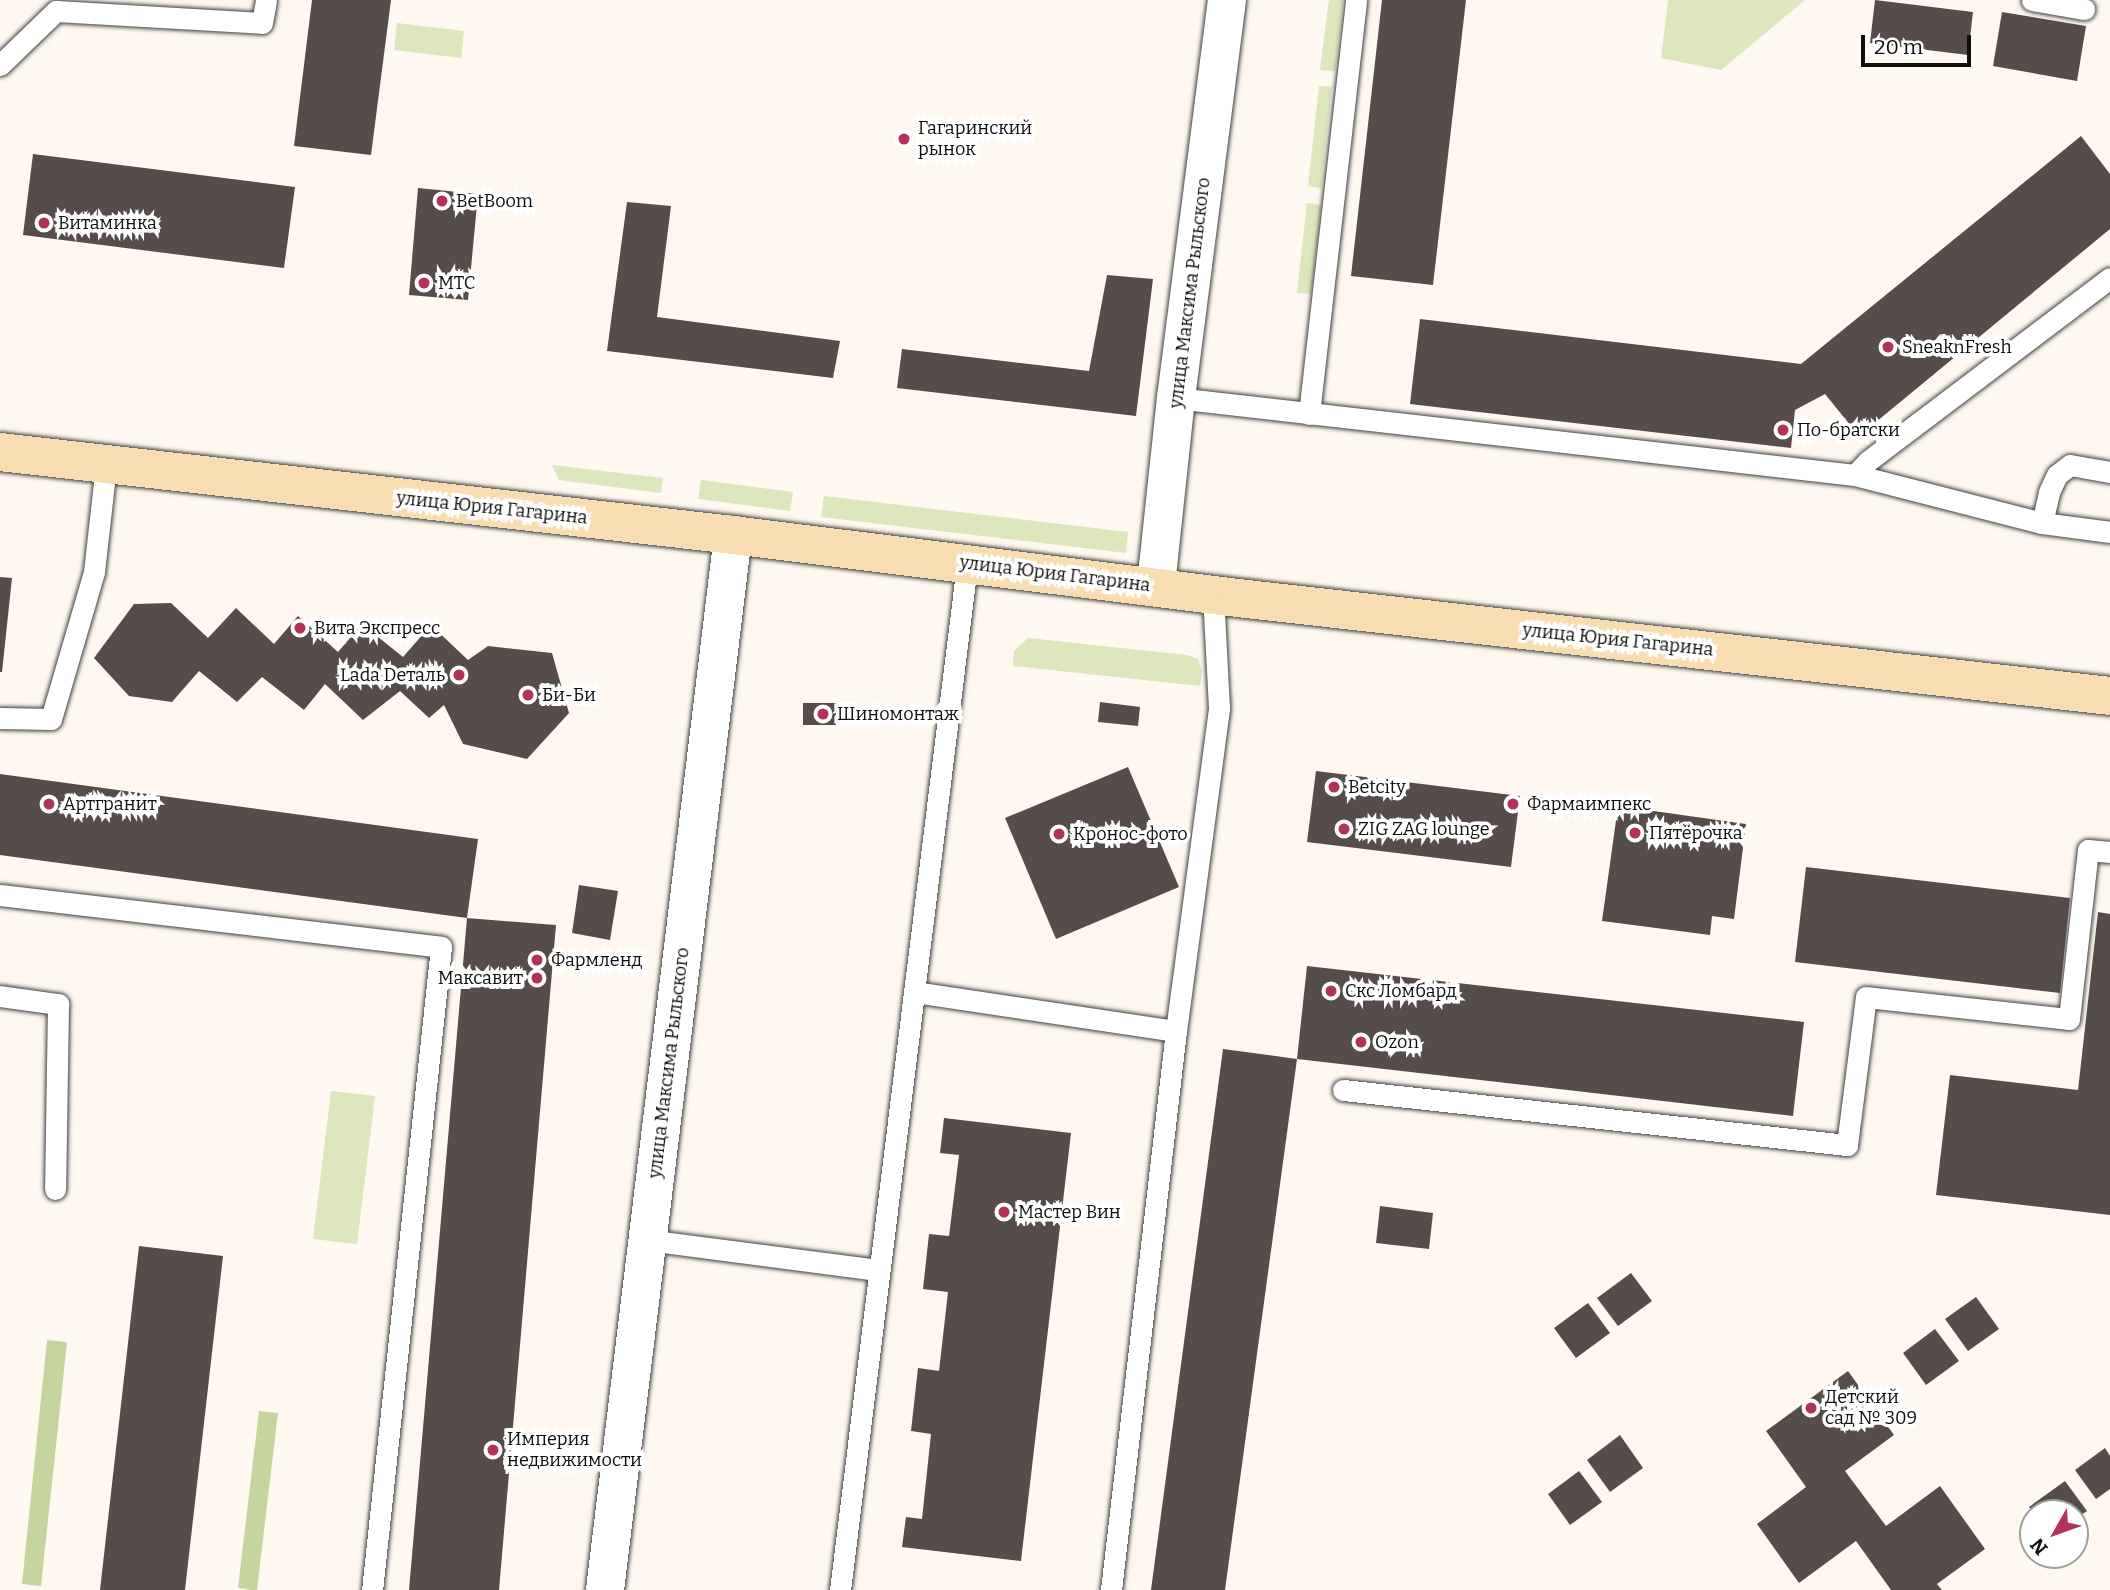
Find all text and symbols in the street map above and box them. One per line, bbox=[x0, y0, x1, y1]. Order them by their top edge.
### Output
scale bar bbox=[1865, 21, 1975, 65]
text: 20 m bbox=[1874, 34, 1923, 60]
place label: Гагаринский рынок bbox=[918, 118, 1032, 160]
marker: Гагаринский рынок bbox=[896, 131, 912, 147]
street label: улица Максима Рыльского bbox=[1165, 176, 1215, 410]
place label: BetBoom bbox=[456, 190, 533, 212]
marker: BetBoom bbox=[434, 193, 450, 209]
place label: Витаминка bbox=[58, 212, 157, 234]
marker: Витаминка bbox=[36, 215, 52, 231]
place label: МТС bbox=[438, 272, 475, 294]
marker: МТС bbox=[416, 275, 432, 291]
place label: SneaknFresh bbox=[1902, 336, 2012, 358]
marker: SneaknFresh bbox=[1880, 339, 1896, 355]
place label: По-братски bbox=[1797, 419, 1900, 441]
marker: По-братски bbox=[1775, 422, 1791, 438]
street label: улица Юрия Гагарина bbox=[395, 487, 589, 529]
street label: улица Юрия Гагарина bbox=[958, 552, 1152, 596]
place label: Вита Экспресс bbox=[314, 617, 440, 639]
street label: улица Юрия Гагарина bbox=[1521, 619, 1715, 661]
marker: Вита Экспресс bbox=[292, 620, 308, 636]
place label: Lada Dеталь bbox=[340, 664, 445, 686]
marker: Lada Dеталь bbox=[451, 667, 467, 683]
place label: Би-Би bbox=[542, 684, 596, 706]
marker: Би-Би bbox=[520, 687, 536, 703]
place label: Шиномонтаж bbox=[837, 703, 959, 725]
marker: Шиномонтаж bbox=[815, 706, 831, 722]
place label: Betcity bbox=[1348, 776, 1406, 798]
marker: Betcity bbox=[1326, 779, 1342, 795]
place label: Артгранит bbox=[63, 793, 157, 815]
place label: Фармаимпекс bbox=[1527, 793, 1651, 815]
marker: Артгранит bbox=[41, 796, 57, 812]
marker: Фармаимпекс bbox=[1505, 796, 1521, 812]
place label: ZIG ZAG lounge bbox=[1358, 818, 1490, 840]
marker: ZIG ZAG lounge bbox=[1336, 821, 1352, 837]
place label: Пятёрочка bbox=[1649, 822, 1743, 844]
place label: Кронос-фото bbox=[1073, 823, 1188, 845]
marker: Пятёрочка bbox=[1627, 825, 1643, 841]
marker: Кронос-фото bbox=[1051, 826, 1067, 842]
street label: улица Максима Рыльского bbox=[644, 946, 694, 1180]
place label: Фармленд bbox=[551, 949, 642, 971]
marker: Фармленд bbox=[529, 952, 545, 968]
place label: Максавит bbox=[438, 967, 523, 989]
marker: Максавит bbox=[529, 970, 545, 986]
place label: Скс Ломбард bbox=[1345, 980, 1457, 1002]
marker: Скс Ломбард bbox=[1323, 983, 1339, 999]
place label: Ozon bbox=[1375, 1031, 1419, 1053]
marker: Ozon bbox=[1353, 1034, 1369, 1050]
place label: Мастер Вин bbox=[1018, 1201, 1121, 1223]
marker: Мастер Вин bbox=[996, 1204, 1012, 1220]
place label: Детский сад № 309 bbox=[1825, 1387, 1917, 1430]
marker: Детский сад № 309 bbox=[1803, 1400, 1819, 1416]
place label: Империя недвижимости bbox=[507, 1429, 642, 1472]
marker: Империя недвижимости bbox=[485, 1442, 501, 1458]
north arrow bbox=[2019, 1499, 2089, 1569]
text: N bbox=[2026, 1534, 2053, 1560]

